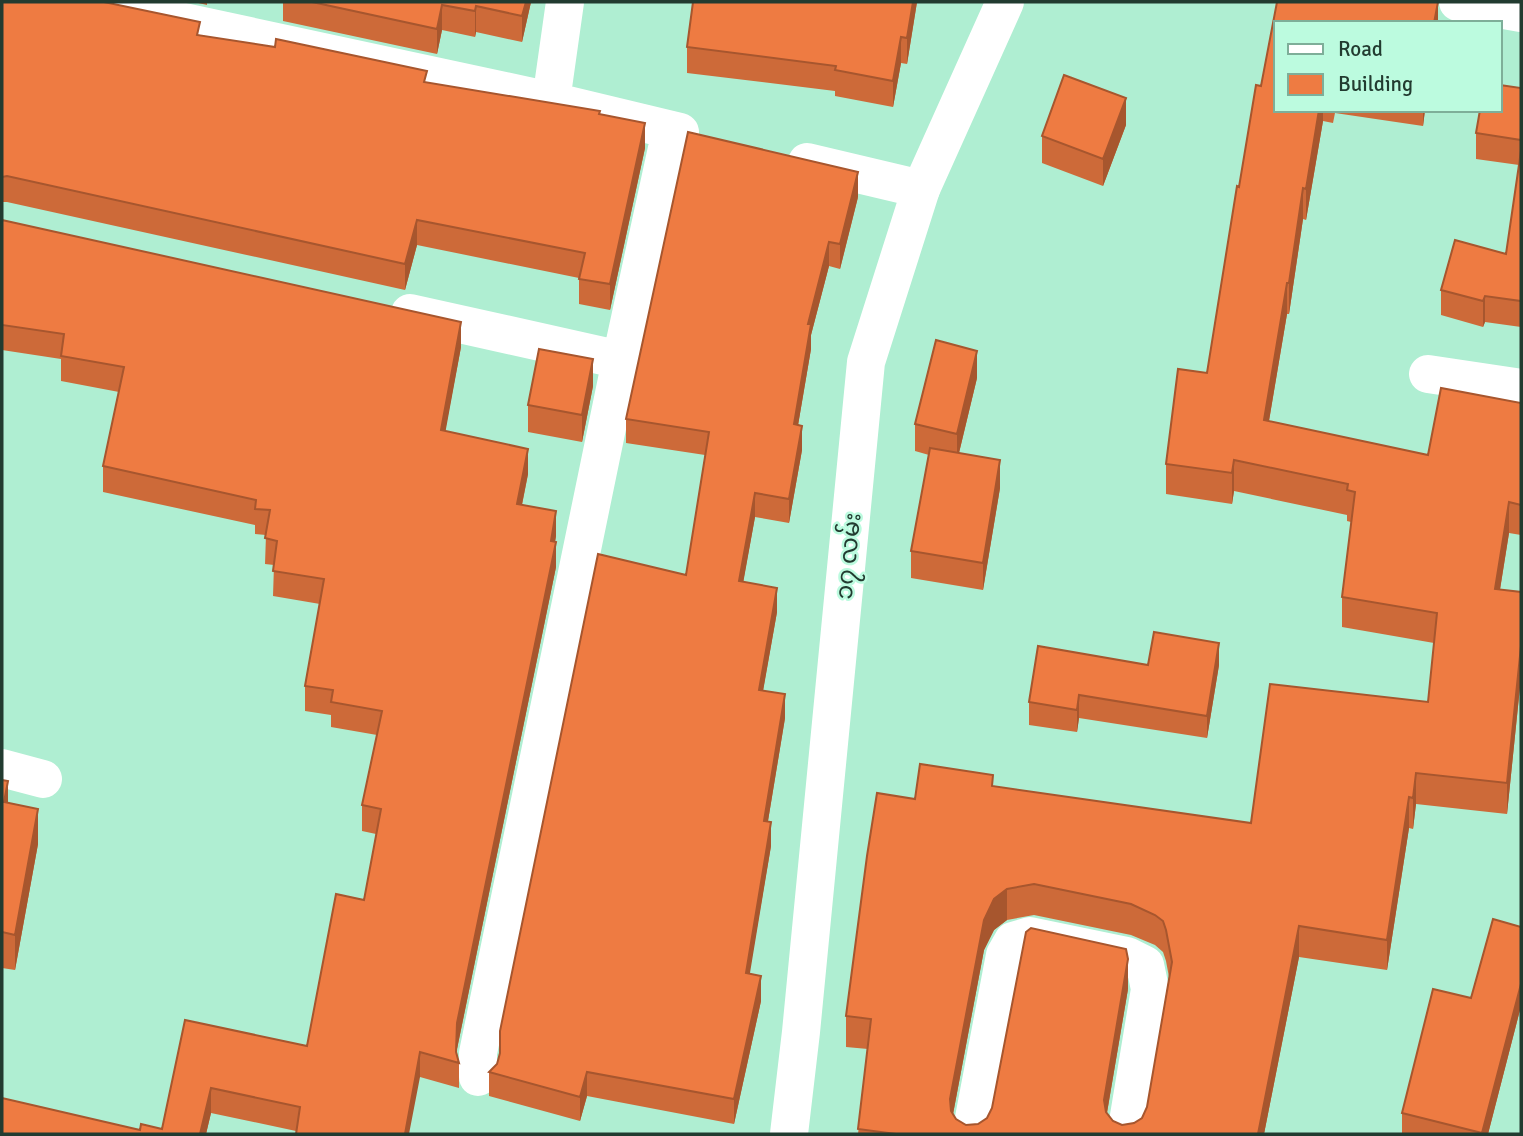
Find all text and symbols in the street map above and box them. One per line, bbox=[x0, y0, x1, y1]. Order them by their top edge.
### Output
legend bbox=[1274, 21, 1502, 112]
text: Road bbox=[1338, 36, 1383, 62]
text: Building bbox=[1338, 71, 1413, 97]
street label: ၁၇ လမ်း bbox=[828, 511, 871, 601]

